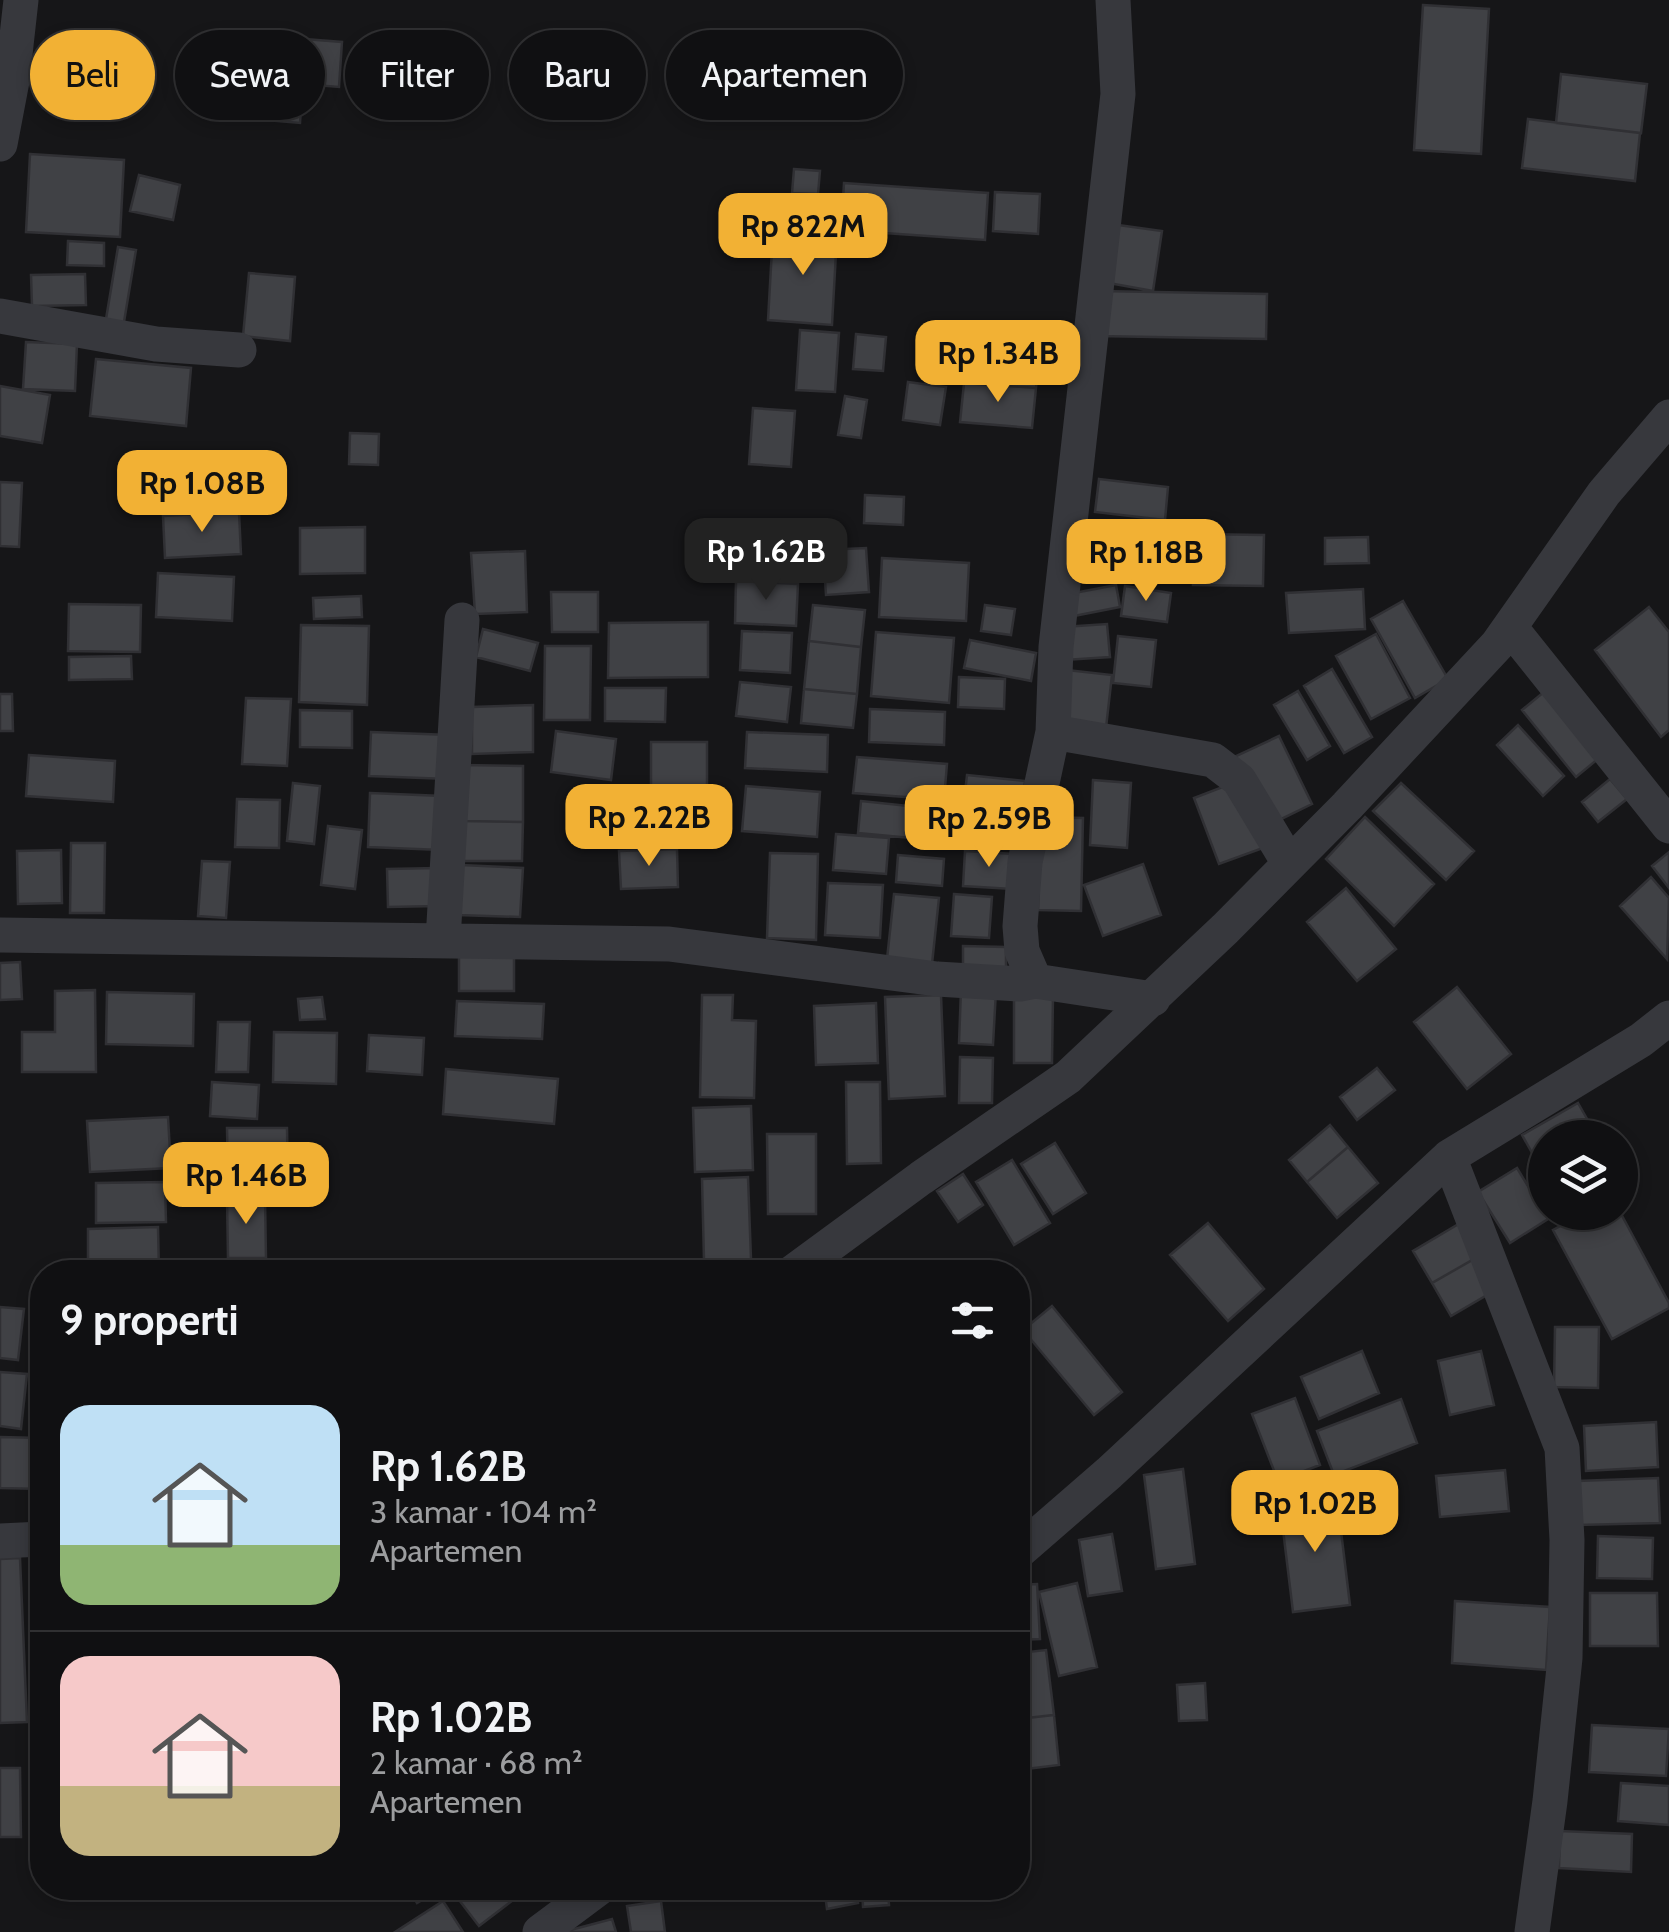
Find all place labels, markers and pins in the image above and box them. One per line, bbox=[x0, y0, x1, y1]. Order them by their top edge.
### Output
pin: Rp 822M bbox=[711, 193, 895, 278]
pin: Rp 1.34B bbox=[895, 320, 1101, 405]
pin: Rp 1.08B bbox=[99, 450, 305, 535]
pin: Rp 1.62B bbox=[663, 518, 869, 603]
pin: Rp 1.18B bbox=[1043, 519, 1249, 604]
pin: Rp 2.22B bbox=[546, 784, 752, 869]
pin: Rp 2.59B bbox=[886, 785, 1092, 870]
pin: Rp 1.46B bbox=[143, 1142, 349, 1227]
pin: Rp 1.02B bbox=[1212, 1470, 1418, 1555]

